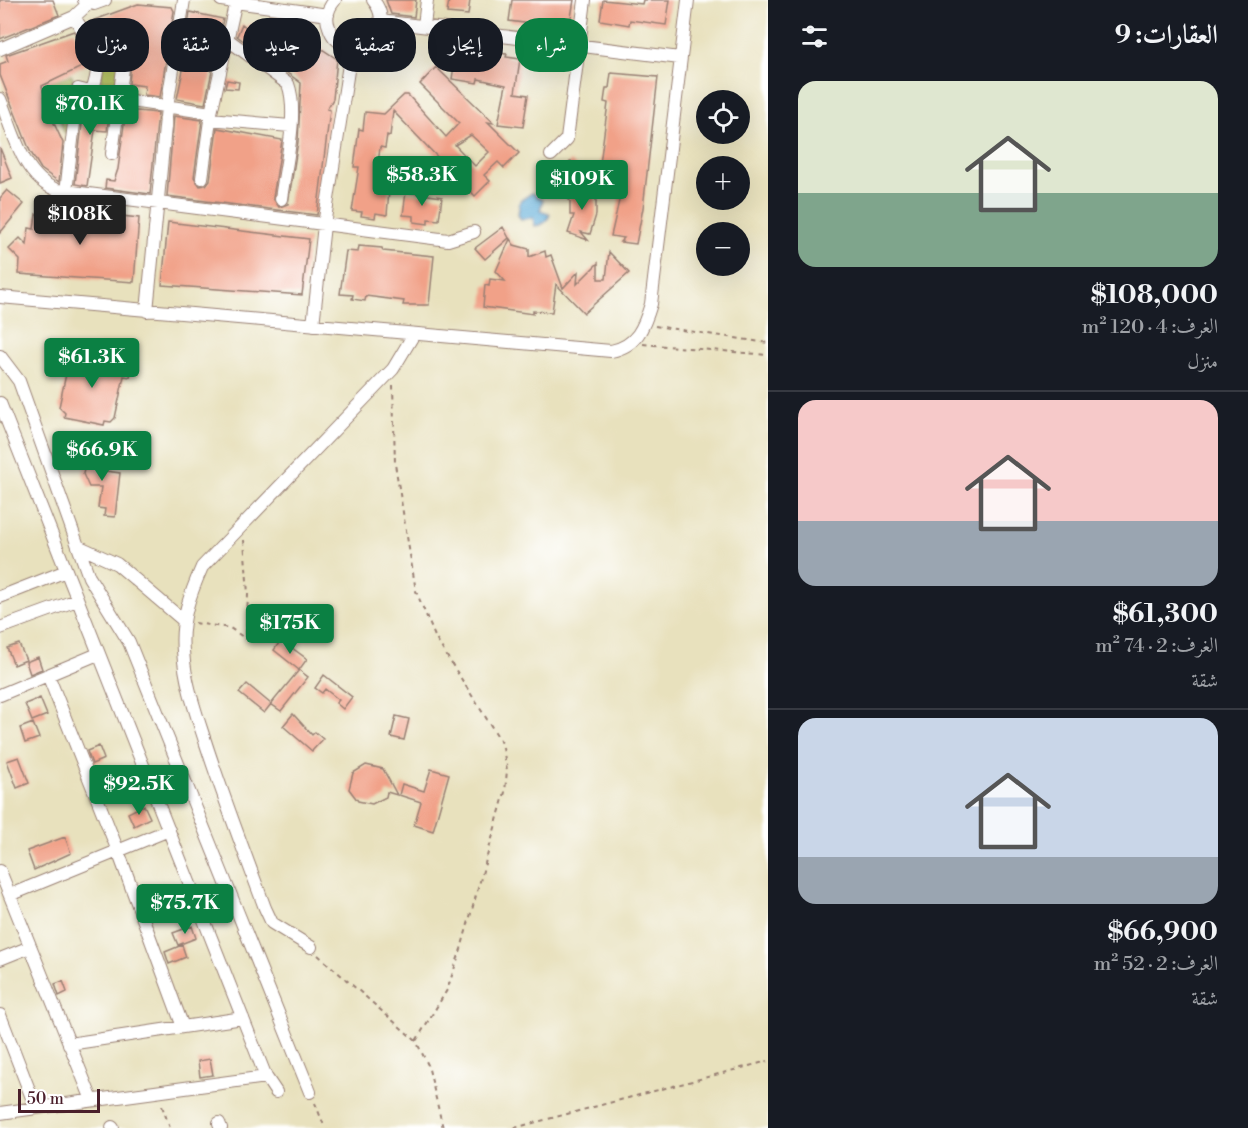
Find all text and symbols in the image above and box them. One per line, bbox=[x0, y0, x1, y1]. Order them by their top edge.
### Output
chip: منزل bbox=[75, 18, 149, 72]
chip: شقة bbox=[161, 18, 231, 72]
chip: جديد bbox=[243, 18, 321, 72]
chip: تصفية bbox=[333, 18, 416, 72]
chip: إيجار bbox=[428, 18, 503, 72]
chip: شراء bbox=[515, 18, 588, 72]
text: العقارات: 9 bbox=[1115, 19, 1218, 51]
icon: filters bbox=[798, 20, 831, 53]
pin: $70.1K bbox=[41, 85, 139, 136]
map controls bbox=[696, 90, 750, 276]
button: locate bbox=[696, 90, 750, 144]
text: $70.1K bbox=[55, 92, 125, 117]
icon: home bbox=[954, 120, 1062, 228]
pin: $58.3K bbox=[373, 156, 471, 207]
button: + bbox=[696, 156, 750, 210]
pin: $109K bbox=[540, 160, 624, 211]
text: $58.3K bbox=[387, 163, 457, 188]
text: $109K bbox=[550, 167, 614, 192]
pin: $108K bbox=[38, 195, 122, 246]
text: $108K bbox=[48, 202, 112, 227]
button: − bbox=[696, 222, 750, 276]
text: $108,000 bbox=[1091, 279, 1218, 311]
text: الغرف: 4 · 120 m² bbox=[1082, 315, 1218, 340]
pin: $61.3K bbox=[43, 338, 141, 389]
text: $61.3K bbox=[58, 345, 126, 370]
text: منزل bbox=[1187, 350, 1218, 375]
pin: $66.9K bbox=[53, 431, 151, 482]
text: $66.9K bbox=[66, 438, 138, 463]
icon: home bbox=[954, 439, 1062, 547]
text: $61,300 bbox=[1113, 598, 1218, 630]
pin: $175K bbox=[248, 604, 332, 655]
text: $175K bbox=[260, 611, 320, 636]
text: الغرف: 2 · 74 m² bbox=[1095, 634, 1218, 659]
text: شقة bbox=[1192, 669, 1218, 694]
icon: home bbox=[954, 757, 1062, 865]
pin: $92.5K bbox=[90, 765, 188, 816]
text: $92.5K bbox=[103, 772, 175, 797]
pin: $75.7K bbox=[136, 884, 234, 935]
text: $75.7K bbox=[150, 891, 220, 916]
text: $66,900 bbox=[1108, 916, 1218, 948]
text: الغرف: 2 · 52 m² bbox=[1094, 952, 1218, 977]
text: شقة bbox=[1192, 987, 1218, 1012]
scale bar bbox=[18, 1086, 100, 1114]
text: 50 m bbox=[27, 1089, 64, 1109]

